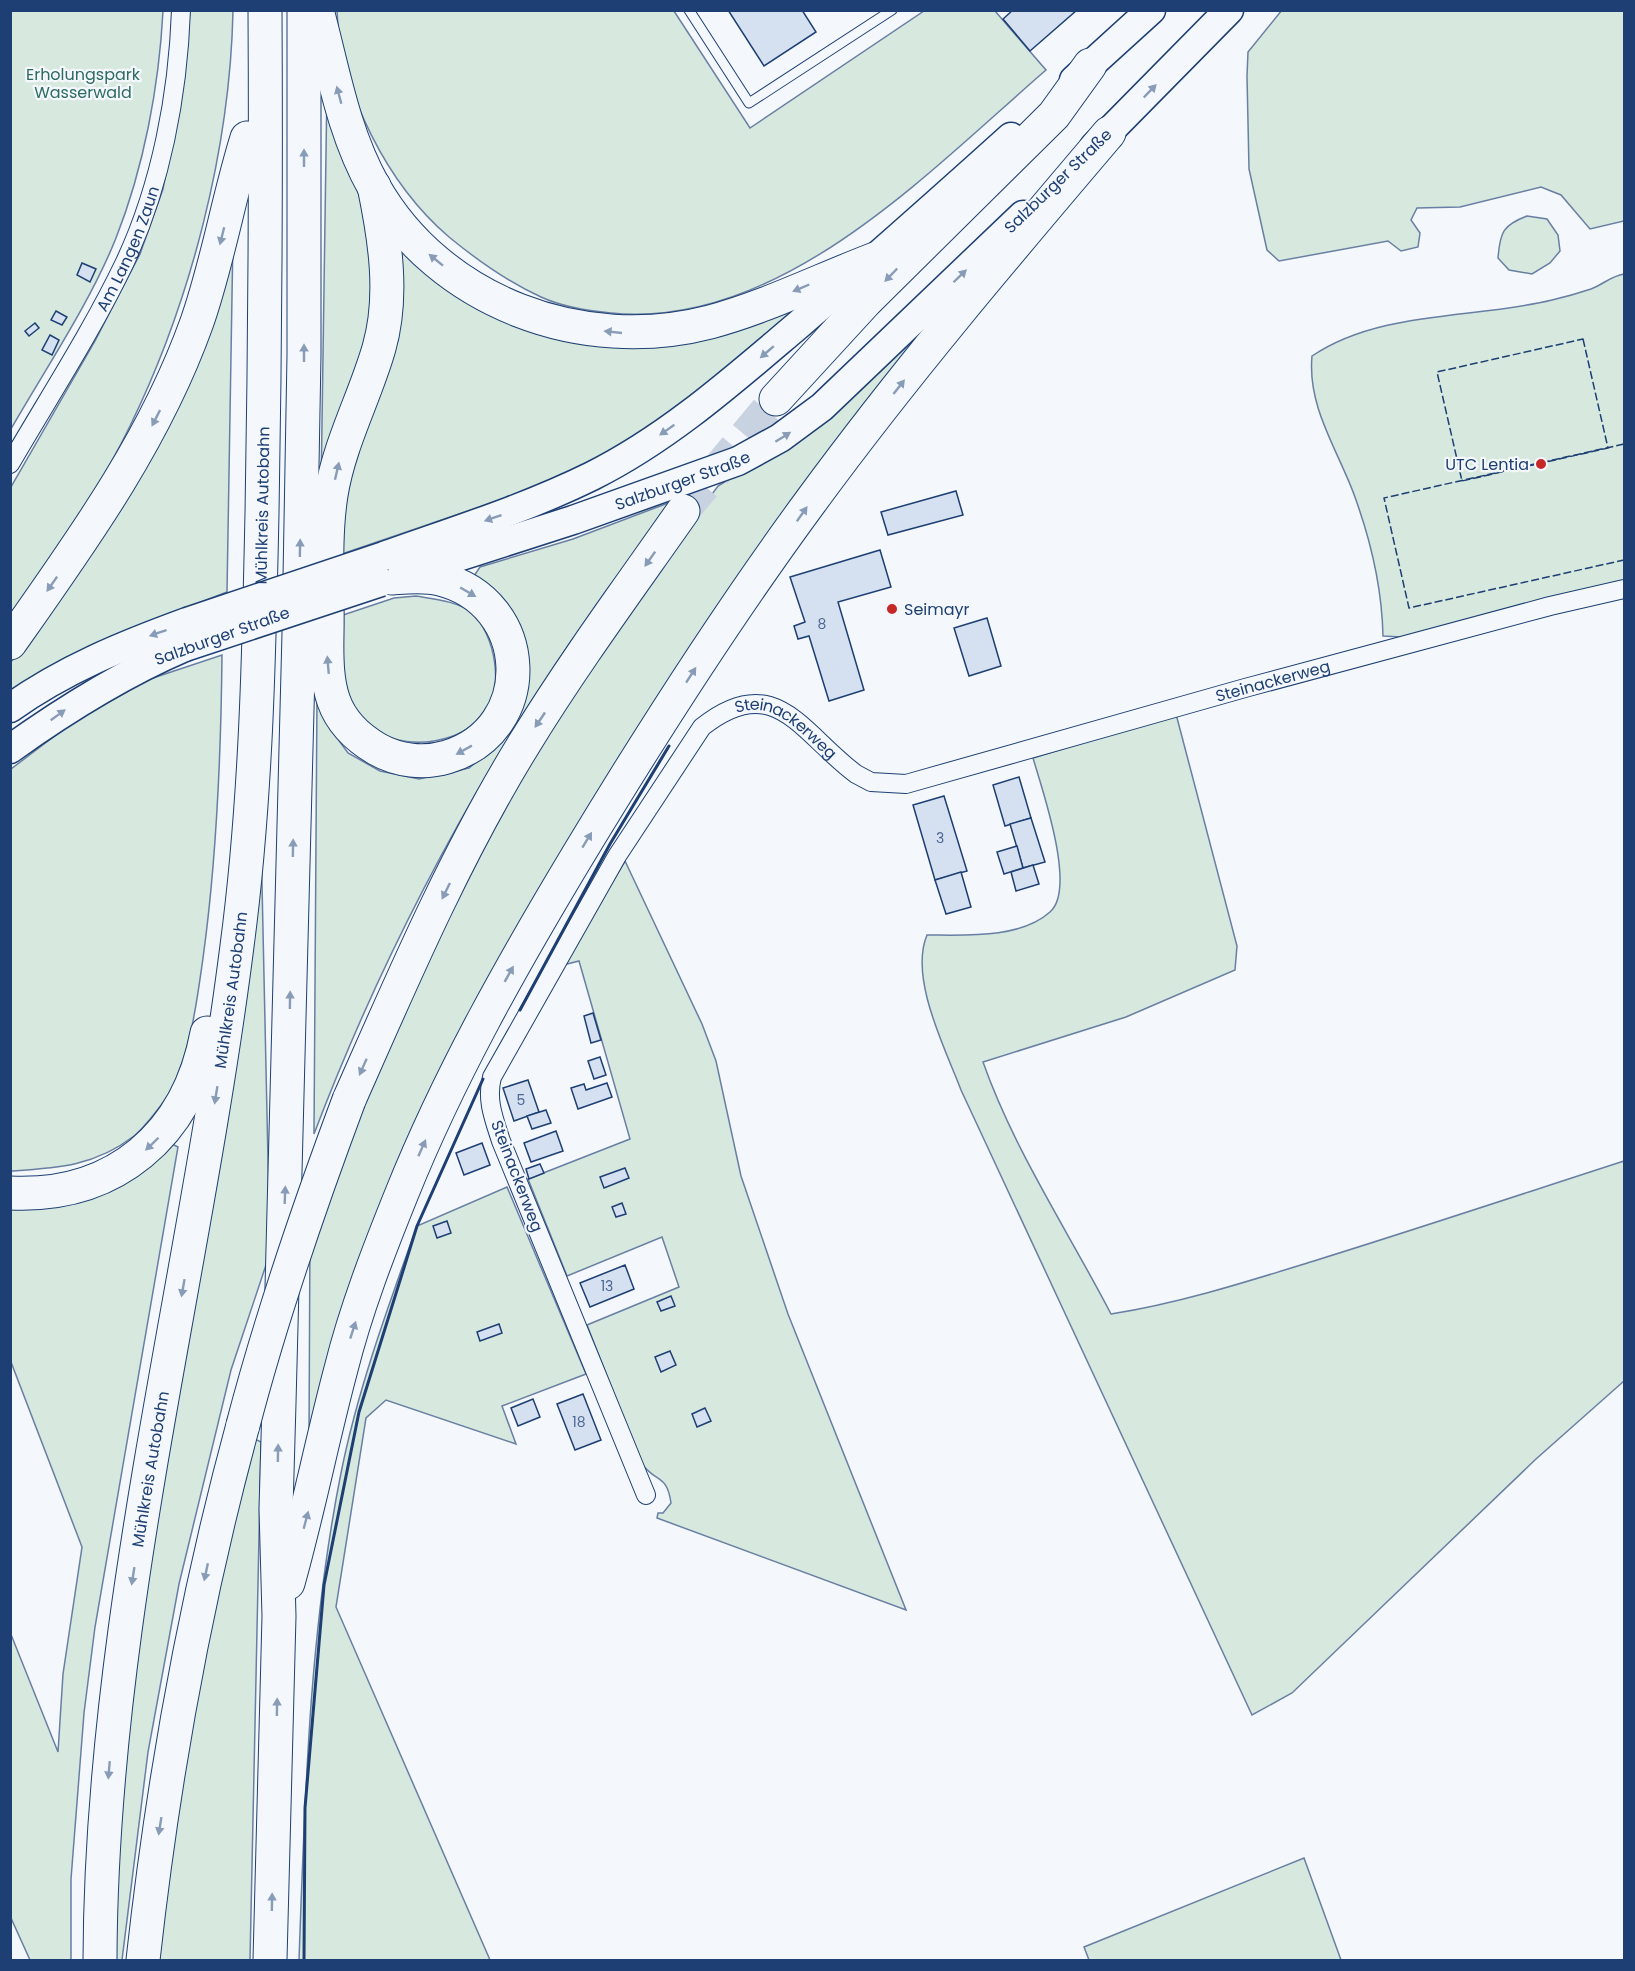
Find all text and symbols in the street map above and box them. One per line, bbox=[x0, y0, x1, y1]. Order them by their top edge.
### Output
park label: Erholungspark Wasserwald bbox=[26, 63, 141, 104]
one-way arrow bbox=[1143, 83, 1157, 98]
one-way arrow bbox=[333, 86, 343, 104]
street label: Salzburger Straße bbox=[999, 123, 1117, 239]
one-way arrow bbox=[299, 148, 309, 167]
street label: Am Langen Zaun bbox=[90, 183, 164, 315]
one-way arrow bbox=[217, 226, 227, 245]
one-way arrow bbox=[429, 254, 444, 267]
one-way arrow bbox=[885, 267, 899, 281]
one-way arrow bbox=[952, 269, 967, 283]
one-way arrow bbox=[791, 283, 809, 293]
one-way arrow bbox=[603, 327, 622, 337]
one-way arrow bbox=[299, 343, 309, 362]
one-way arrow bbox=[760, 345, 775, 358]
one-way arrow bbox=[892, 379, 905, 395]
one-way arrow bbox=[151, 410, 160, 427]
one-way arrow bbox=[659, 424, 674, 436]
street label: Mühlkreis Autobahn bbox=[249, 426, 275, 585]
one-way arrow bbox=[775, 431, 791, 442]
street label: Salzburger Straße bbox=[612, 445, 754, 516]
place label: UTC Lentia bbox=[1445, 453, 1529, 476]
marker: UTC Lentia bbox=[1534, 457, 1548, 471]
one-way arrow bbox=[332, 461, 342, 480]
one-way arrow bbox=[796, 506, 807, 522]
one-way arrow bbox=[484, 514, 502, 523]
one-way arrow bbox=[296, 538, 305, 557]
one-way arrow bbox=[644, 550, 656, 566]
one-way arrow bbox=[47, 576, 59, 591]
one-way arrow bbox=[460, 586, 476, 597]
place label: Seimayr bbox=[904, 598, 970, 621]
street label: Salzburger Straße bbox=[151, 601, 293, 671]
marker: Seimayr bbox=[885, 602, 899, 616]
house number: 8 bbox=[818, 614, 827, 634]
one-way arrow bbox=[149, 628, 167, 638]
street label: Steinackerweg bbox=[1213, 654, 1333, 707]
one-way arrow bbox=[323, 655, 333, 674]
one-way arrow bbox=[686, 666, 697, 683]
street label: Steinackerweg bbox=[732, 692, 842, 764]
one-way arrow bbox=[50, 709, 66, 721]
one-way arrow bbox=[535, 712, 546, 728]
one-way arrow bbox=[455, 745, 472, 755]
house number: 3 bbox=[936, 828, 944, 848]
one-way arrow bbox=[582, 832, 593, 848]
one-way arrow bbox=[289, 838, 298, 857]
one-way arrow bbox=[442, 882, 451, 899]
street label: Mühlkreis Autobahn bbox=[208, 910, 253, 1070]
one-way arrow bbox=[504, 966, 515, 982]
one-way arrow bbox=[285, 990, 295, 1009]
one-way arrow bbox=[358, 1058, 368, 1076]
one-way arrow bbox=[211, 1086, 220, 1105]
house number: 5 bbox=[517, 1090, 525, 1110]
street label: Steinackerweg bbox=[485, 1117, 549, 1235]
one-way arrow bbox=[144, 1137, 159, 1151]
one-way arrow bbox=[417, 1139, 427, 1157]
one-way arrow bbox=[280, 1185, 289, 1204]
house number: 13 bbox=[601, 1276, 613, 1296]
one-way arrow bbox=[178, 1278, 187, 1297]
one-way arrow bbox=[349, 1321, 358, 1339]
street label: Mühlkreis Autobahn bbox=[126, 1389, 175, 1549]
house number: 18 bbox=[572, 1412, 586, 1432]
one-way arrow bbox=[273, 1443, 282, 1462]
one-way arrow bbox=[302, 1510, 311, 1528]
one-way arrow bbox=[201, 1563, 210, 1582]
one-way arrow bbox=[128, 1567, 137, 1586]
one-way arrow bbox=[272, 1698, 281, 1717]
one-way arrow bbox=[104, 1760, 114, 1779]
one-way arrow bbox=[155, 1816, 164, 1835]
one-way arrow bbox=[267, 1893, 276, 1912]

